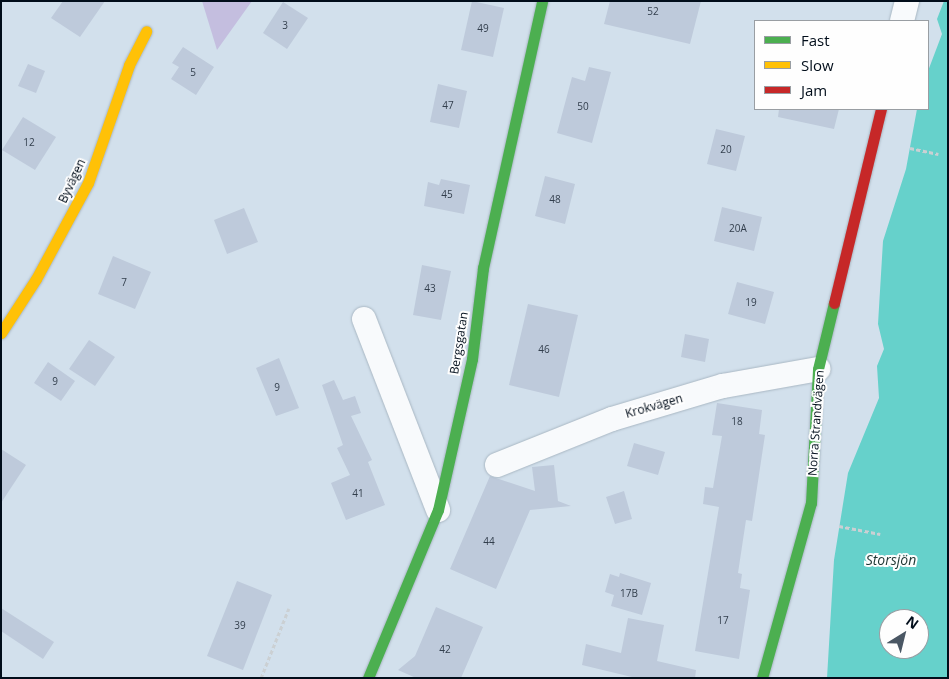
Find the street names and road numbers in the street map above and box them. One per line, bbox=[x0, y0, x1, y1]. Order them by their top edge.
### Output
street label: Byvägen bbox=[56, 157, 88, 205]
street label: Bergsgatan bbox=[447, 311, 471, 375]
street label: Norra Strandvägen bbox=[805, 370, 827, 476]
street label: Krokvägen bbox=[624, 391, 684, 421]

